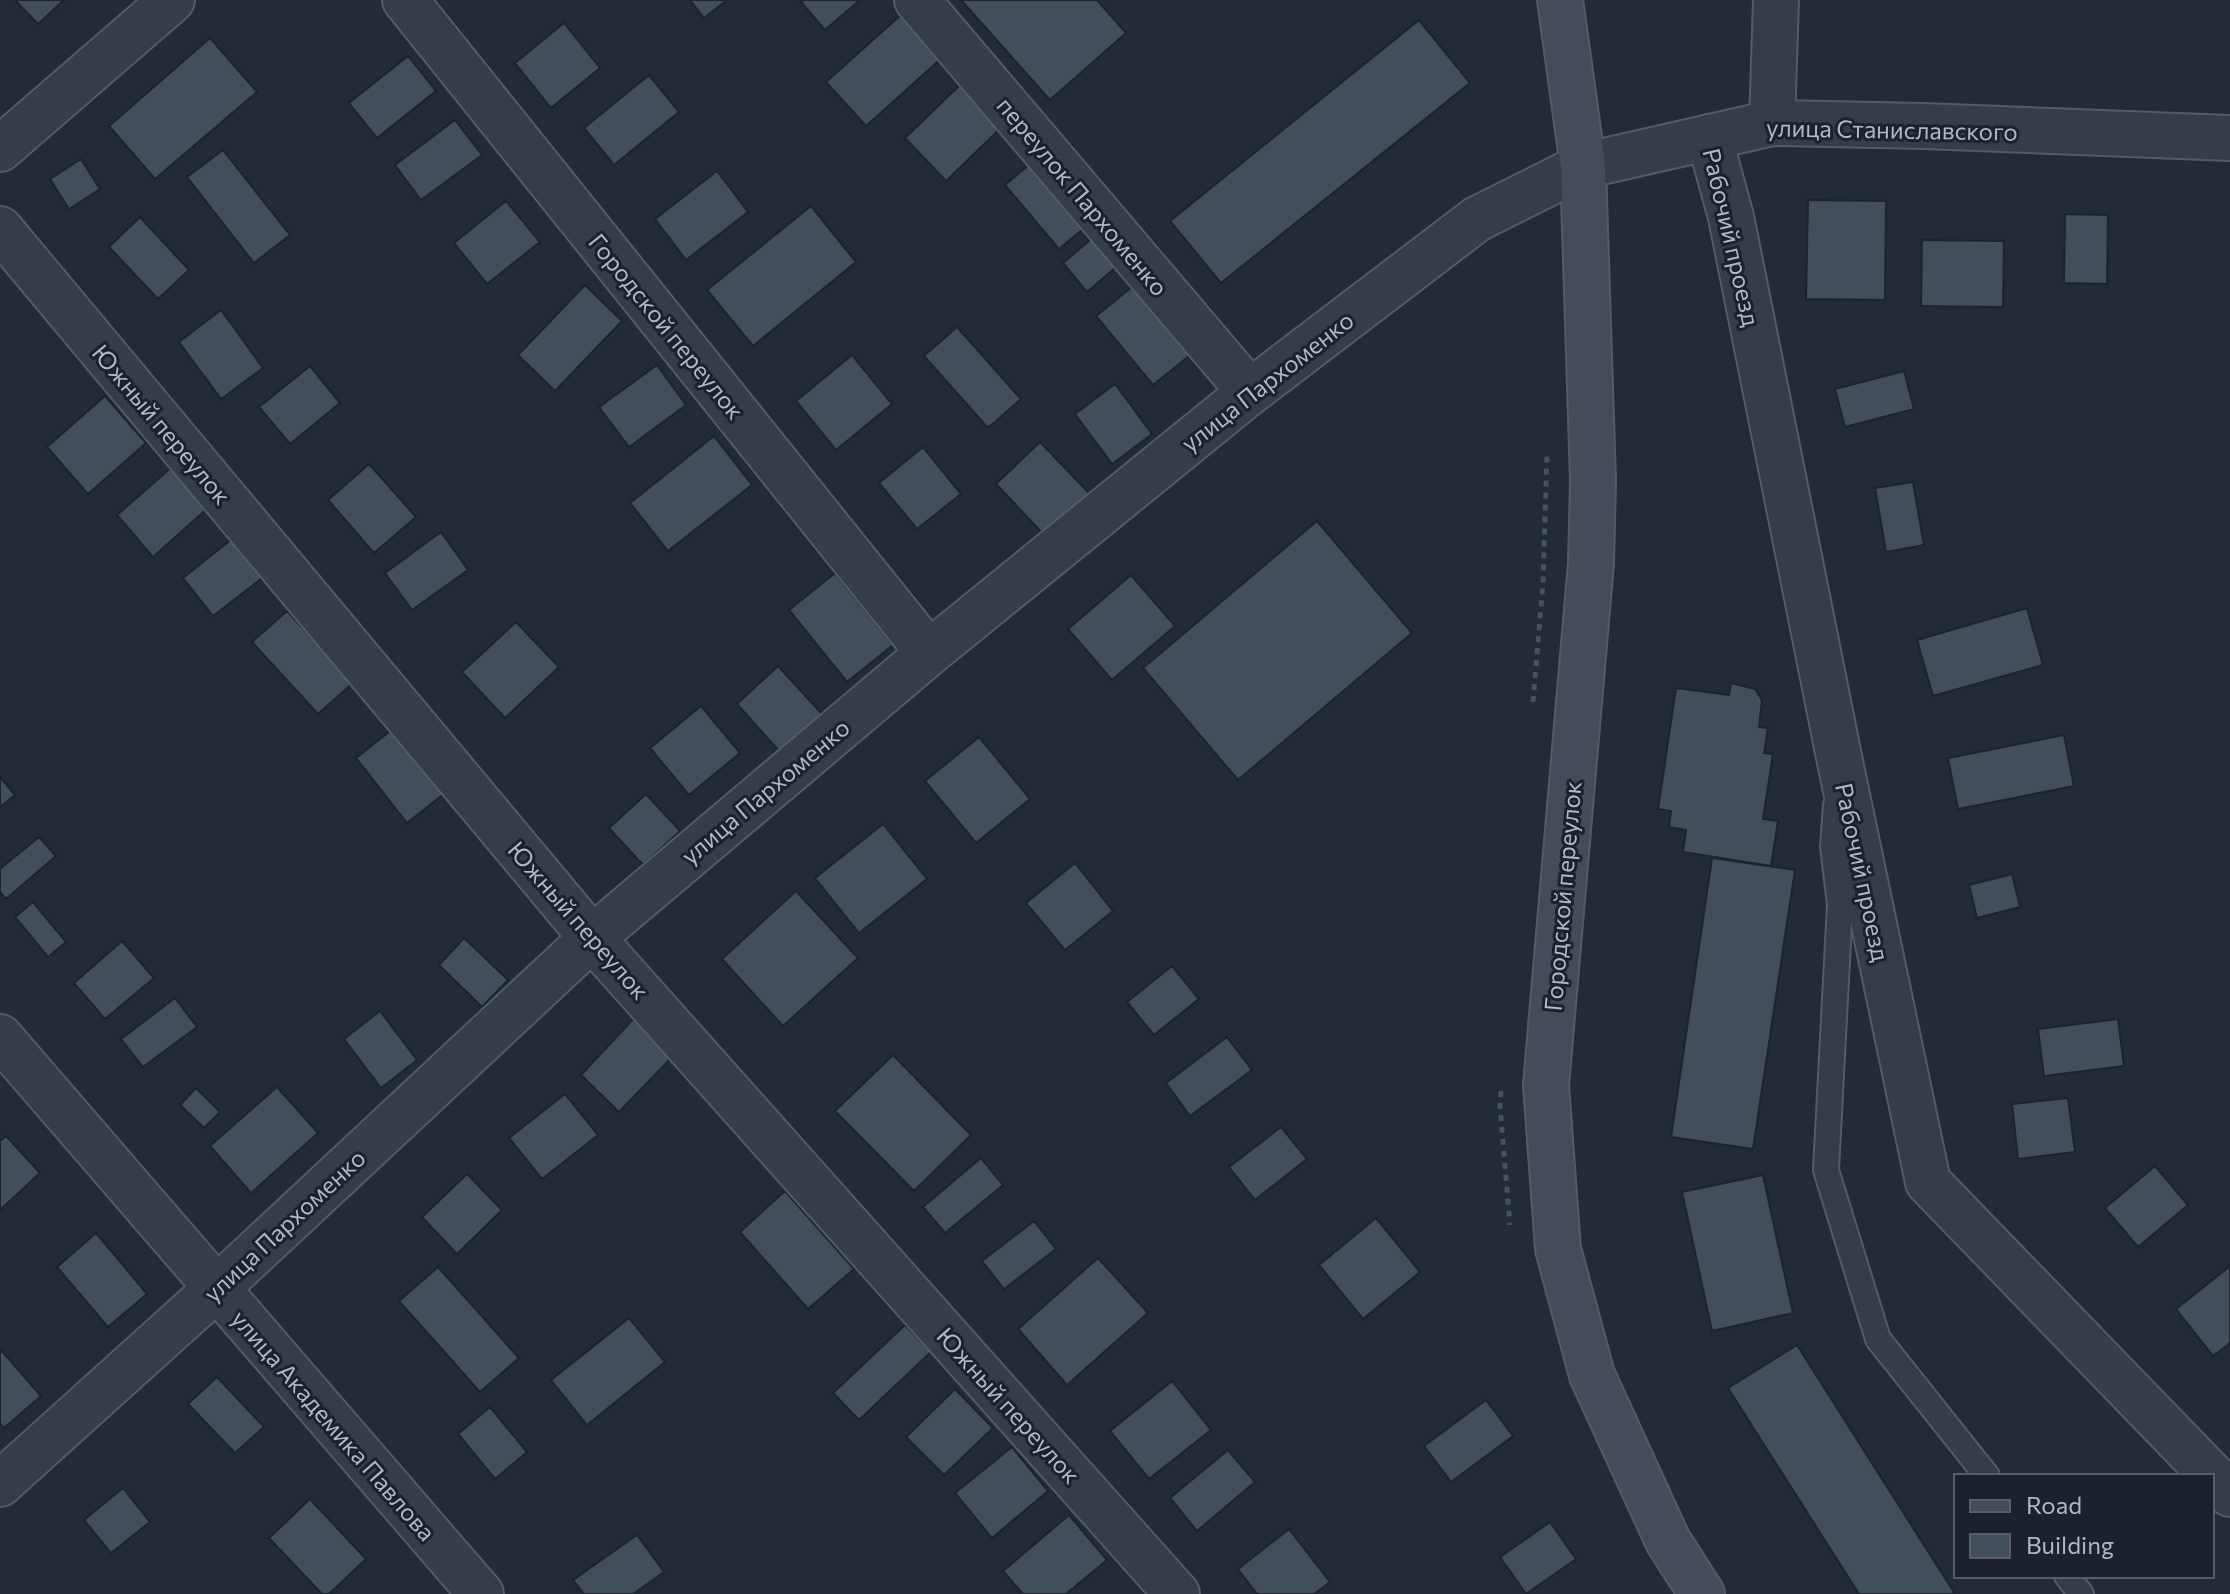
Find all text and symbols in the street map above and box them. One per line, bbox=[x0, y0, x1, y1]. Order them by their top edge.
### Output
street label: переулок Пархоменко bbox=[991, 91, 1175, 301]
street label: улица Станиславского bbox=[1766, 112, 2018, 146]
street label: Рабочий проезд bbox=[1697, 145, 1767, 329]
street label: Городской переулок bbox=[583, 227, 751, 425]
street label: улица Пархоменко bbox=[1175, 305, 1359, 457]
street label: Южный переулок bbox=[87, 338, 237, 510]
street label: улица Пархоменко bbox=[675, 712, 855, 870]
street label: Городской переулок bbox=[1538, 780, 1587, 1012]
street label: Рабочий проезд bbox=[1830, 780, 1896, 964]
street label: Южный переулок bbox=[503, 835, 656, 1005]
street label: улица Пархоменко bbox=[197, 1143, 371, 1307]
street label: улица Академика Павлова bbox=[226, 1304, 442, 1546]
street label: Южный переулок bbox=[931, 1321, 1087, 1489]
legend bbox=[1954, 1474, 2214, 1578]
text: Road bbox=[2026, 1490, 2082, 1519]
text: Building bbox=[2026, 1530, 2114, 1559]

